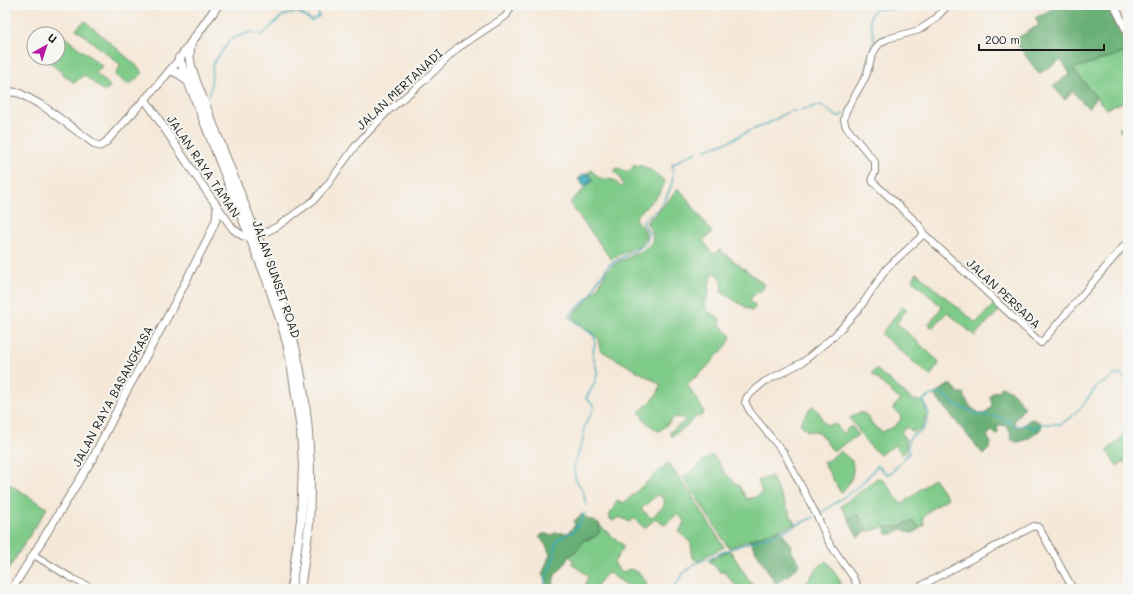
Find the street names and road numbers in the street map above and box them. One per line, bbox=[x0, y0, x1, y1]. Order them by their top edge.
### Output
street label: JALAN MERTANADI bbox=[353, 45, 445, 133]
street label: JALAN RAYA TAMAN bbox=[164, 112, 244, 220]
street label: JALAN SUNSET ROAD bbox=[249, 218, 305, 340]
street label: JALAN PERSADA bbox=[964, 255, 1044, 331]
street label: JALAN RAYA BASANGKASA bbox=[68, 323, 156, 469]

